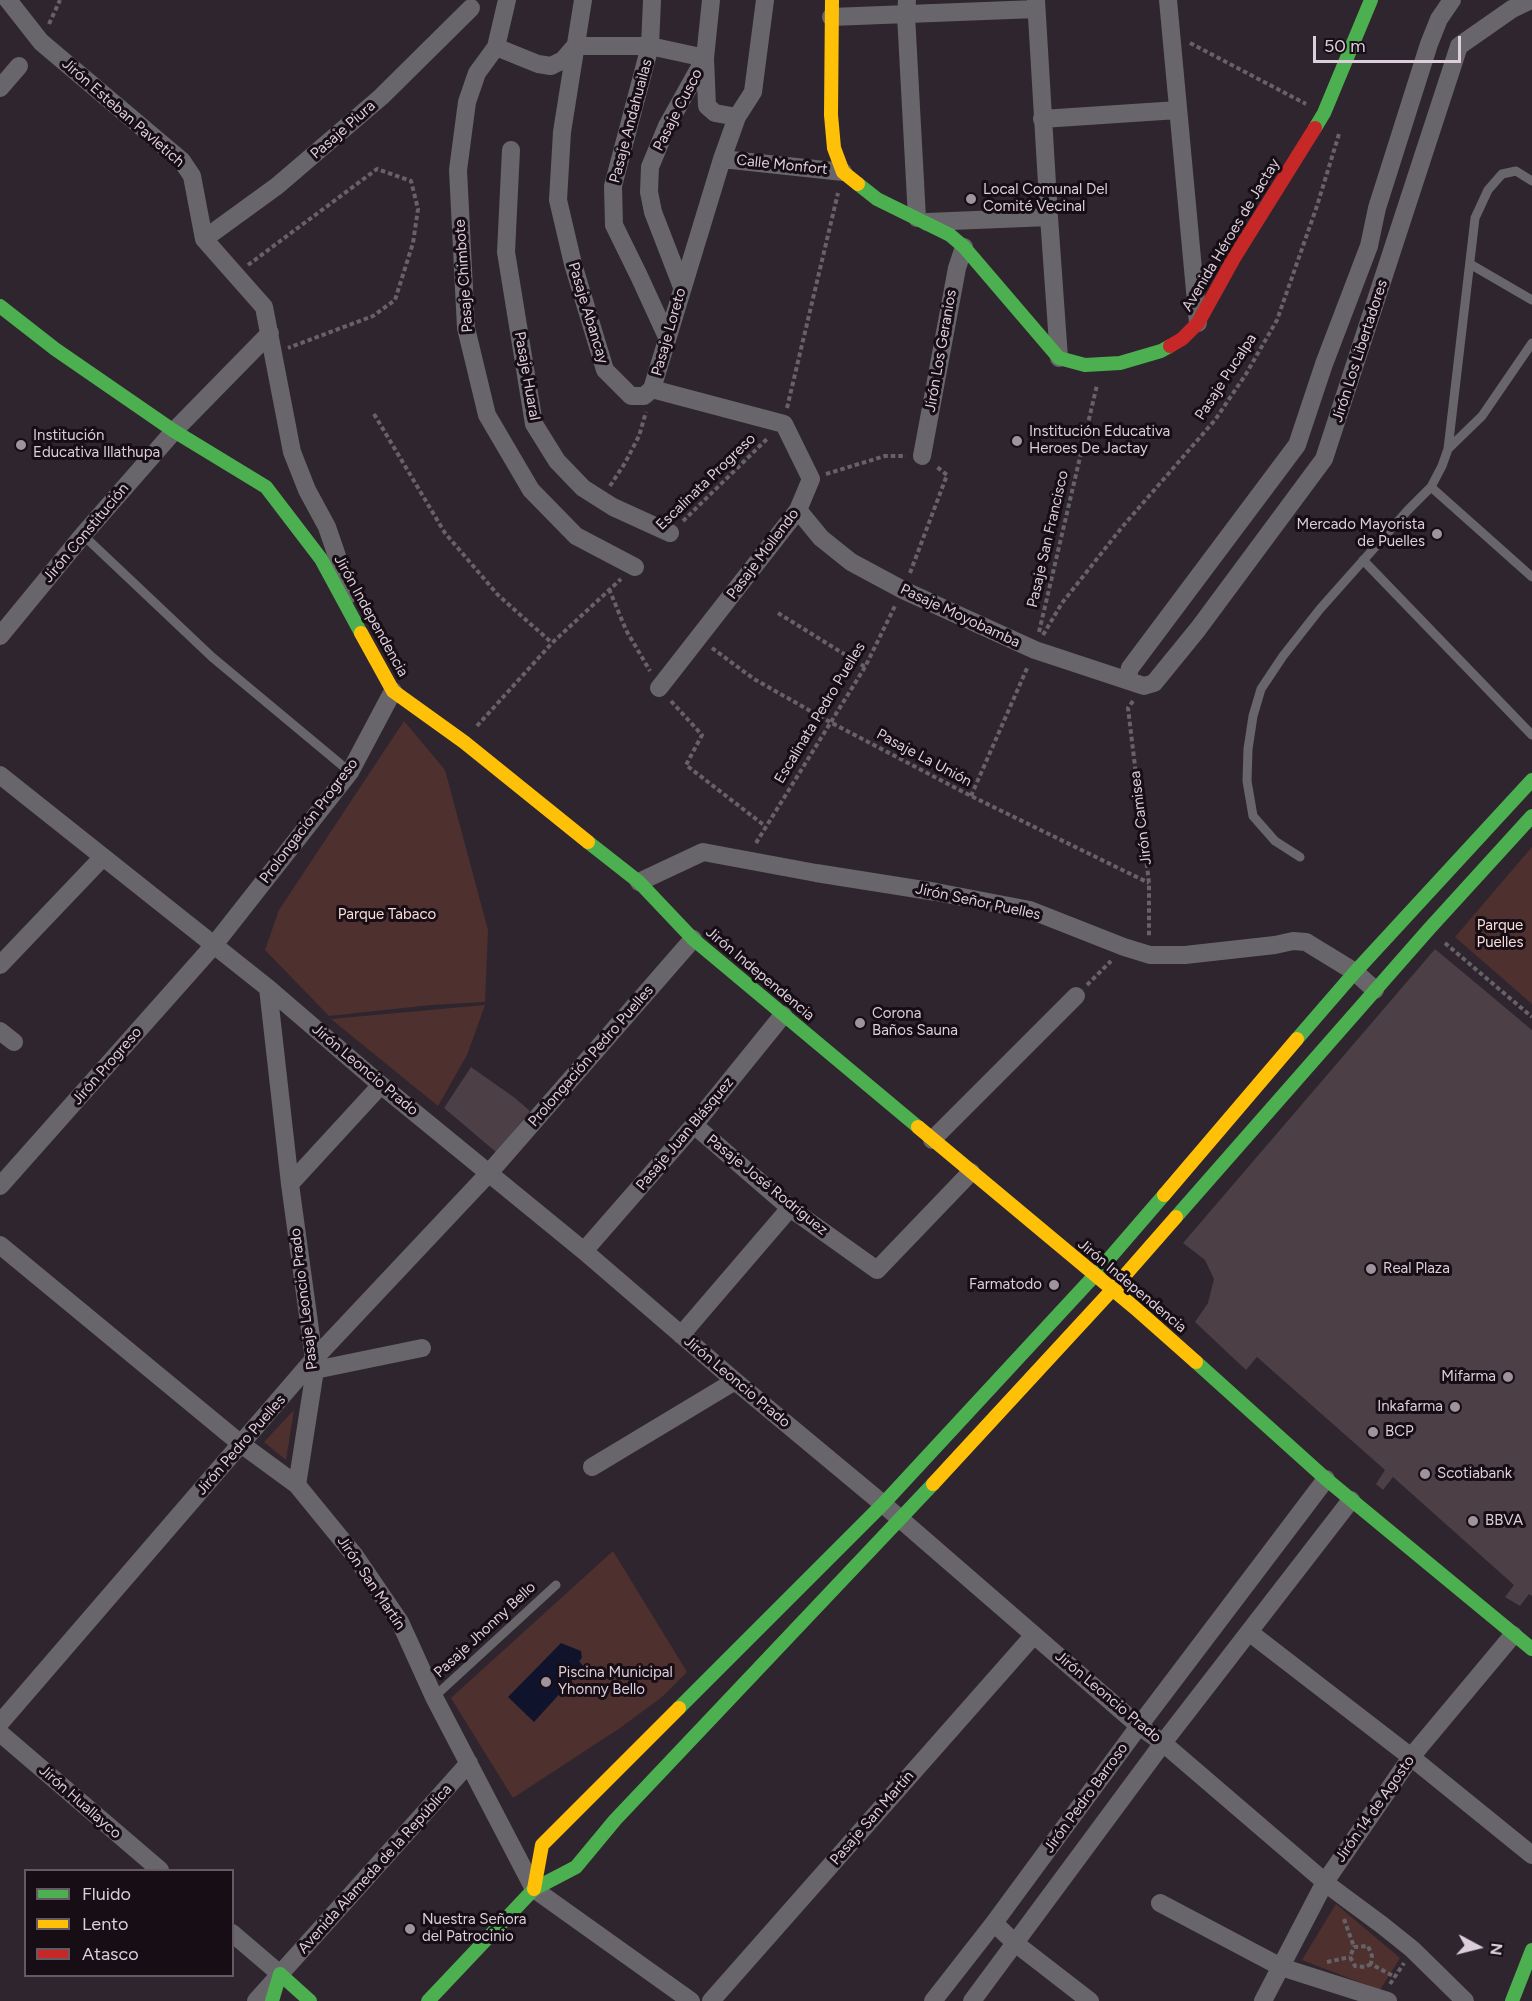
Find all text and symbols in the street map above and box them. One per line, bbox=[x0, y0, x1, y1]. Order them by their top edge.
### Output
scale bar bbox=[1316, 24, 1464, 62]
text: 50 m bbox=[1324, 35, 1366, 57]
street label: Jirón Esteban Pavletich bbox=[58, 55, 188, 171]
street label: Pasaje Andahuailas bbox=[606, 57, 656, 185]
street label: Pasaje Cusco bbox=[650, 66, 706, 154]
street label: Pasaje Piura bbox=[307, 97, 379, 163]
street label: Calle Monfort bbox=[735, 151, 829, 179]
street label: Avenida Héroes de Jactay bbox=[1178, 155, 1284, 315]
place label: Local Comunal Del Comité Vecinal bbox=[983, 181, 1108, 216]
marker: Local Comunal Del Comité Vecinal bbox=[964, 192, 978, 206]
street label: Pasaje Chimbote bbox=[451, 219, 477, 333]
street label: Pasaje Abancay bbox=[564, 260, 612, 366]
street label: Jirón Los Libertadores bbox=[1328, 278, 1392, 424]
street label: Pasaje Loreto bbox=[648, 286, 690, 378]
street label: Jirón Los Geranios bbox=[921, 288, 961, 414]
street label: Pasaje Huaral bbox=[510, 330, 544, 422]
street label: Pasaje Pucalpa bbox=[1191, 330, 1261, 424]
place label: Institución Educativa Heroes De Jactay bbox=[1029, 423, 1170, 458]
place label: Institución Educativa Illathupa bbox=[33, 427, 160, 462]
street label: Escalinata Progreso bbox=[652, 430, 760, 534]
marker: Institución Educativa Heroes De Jactay bbox=[1010, 434, 1024, 448]
marker: Institución Educativa Illathupa bbox=[14, 438, 28, 452]
street label: Pasaje San Francisco bbox=[1023, 469, 1073, 609]
street label: Jirón Constitución bbox=[39, 480, 133, 586]
street label: Pasaje Mollendo bbox=[723, 505, 803, 603]
place label: Mercado Mayorista de Puelles bbox=[1297, 516, 1425, 551]
marker: Mercado Mayorista de Puelles bbox=[1430, 527, 1444, 541]
street label: Jirón Independencia bbox=[330, 552, 412, 680]
street label: Pasaje Moyobamba bbox=[897, 580, 1023, 652]
street label: Escalinata Pedro Puelles bbox=[771, 639, 869, 787]
street label: Pasaje La Unión bbox=[873, 725, 975, 791]
street label: Prolongación Progreso bbox=[256, 755, 362, 887]
street label: Jirón Camisea bbox=[1126, 770, 1156, 866]
street label: Jirón Señor Puelles bbox=[914, 880, 1042, 924]
park label: Parque Tabaco bbox=[338, 906, 436, 924]
park label: Parque Puelles bbox=[1477, 917, 1523, 952]
street label: Jirón Independencia bbox=[702, 923, 818, 1025]
street label: Prolongación Pedro Puelles bbox=[525, 982, 657, 1130]
place label: Corona Baños Sauna bbox=[872, 1005, 958, 1040]
marker: Corona Baños Sauna bbox=[853, 1016, 867, 1030]
street label: Jirón Leoncio Prado bbox=[308, 1020, 422, 1120]
street label: Jirón Progreso bbox=[68, 1023, 146, 1109]
street label: Pasaje Juan Blásquez bbox=[632, 1074, 738, 1194]
street label: Pasaje José Rodríguez bbox=[703, 1131, 831, 1239]
street label: Pasaje Leoncio Prado bbox=[286, 1227, 322, 1371]
street label: Jirón Independencia bbox=[1074, 1235, 1190, 1337]
place label: Real Plaza bbox=[1383, 1260, 1450, 1278]
marker: Real Plaza bbox=[1364, 1262, 1378, 1276]
place label: Farmatodo bbox=[969, 1276, 1042, 1294]
marker: Farmatodo bbox=[1047, 1278, 1061, 1292]
street label: Jirón Leoncio Prado bbox=[680, 1332, 794, 1432]
place label: Mifarma bbox=[1441, 1368, 1496, 1386]
marker: Mifarma bbox=[1501, 1370, 1515, 1384]
street label: Jirón Pedro Puelles bbox=[193, 1391, 289, 1499]
place label: Inkafarma bbox=[1377, 1398, 1443, 1416]
marker: Inkafarma bbox=[1448, 1400, 1462, 1414]
place label: BCP bbox=[1385, 1423, 1414, 1441]
marker: BCP bbox=[1366, 1425, 1380, 1439]
place label: Scotiabank bbox=[1437, 1465, 1512, 1483]
marker: Scotiabank bbox=[1418, 1467, 1432, 1481]
place label: BBVA bbox=[1485, 1512, 1523, 1530]
marker: BBVA bbox=[1466, 1514, 1480, 1528]
street label: Jirón San Martín bbox=[333, 1533, 409, 1633]
street label: Pasaje Jhonny Bello bbox=[430, 1578, 540, 1682]
street label: Jirón Leoncio Prado bbox=[1051, 1647, 1165, 1747]
place label: Piscina Municipal Yhonny Bello bbox=[558, 1664, 673, 1699]
marker: Piscina Municipal Yhonny Bello bbox=[539, 1675, 553, 1689]
street label: Jirón Pedro Barroso bbox=[1040, 1740, 1132, 1856]
street label: Jirón 14 de Agosto bbox=[1332, 1752, 1418, 1866]
street label: Jirón Huallayco bbox=[35, 1761, 125, 1843]
street label: Pasaje San Martín bbox=[826, 1767, 918, 1869]
street label: Avenida Alameda de la República bbox=[294, 1781, 456, 1957]
legend bbox=[24, 1869, 234, 1977]
text: Fluido bbox=[82, 1883, 131, 1905]
place label: Nuestra Señora del Patrocinio bbox=[422, 1911, 526, 1946]
text: Lento bbox=[82, 1913, 128, 1935]
north arrow bbox=[1448, 1917, 1508, 1977]
marker: Nuestra Señora del Patrocinio bbox=[403, 1922, 417, 1936]
text: N bbox=[1486, 1942, 1507, 1957]
text: Atasco bbox=[82, 1943, 139, 1965]

